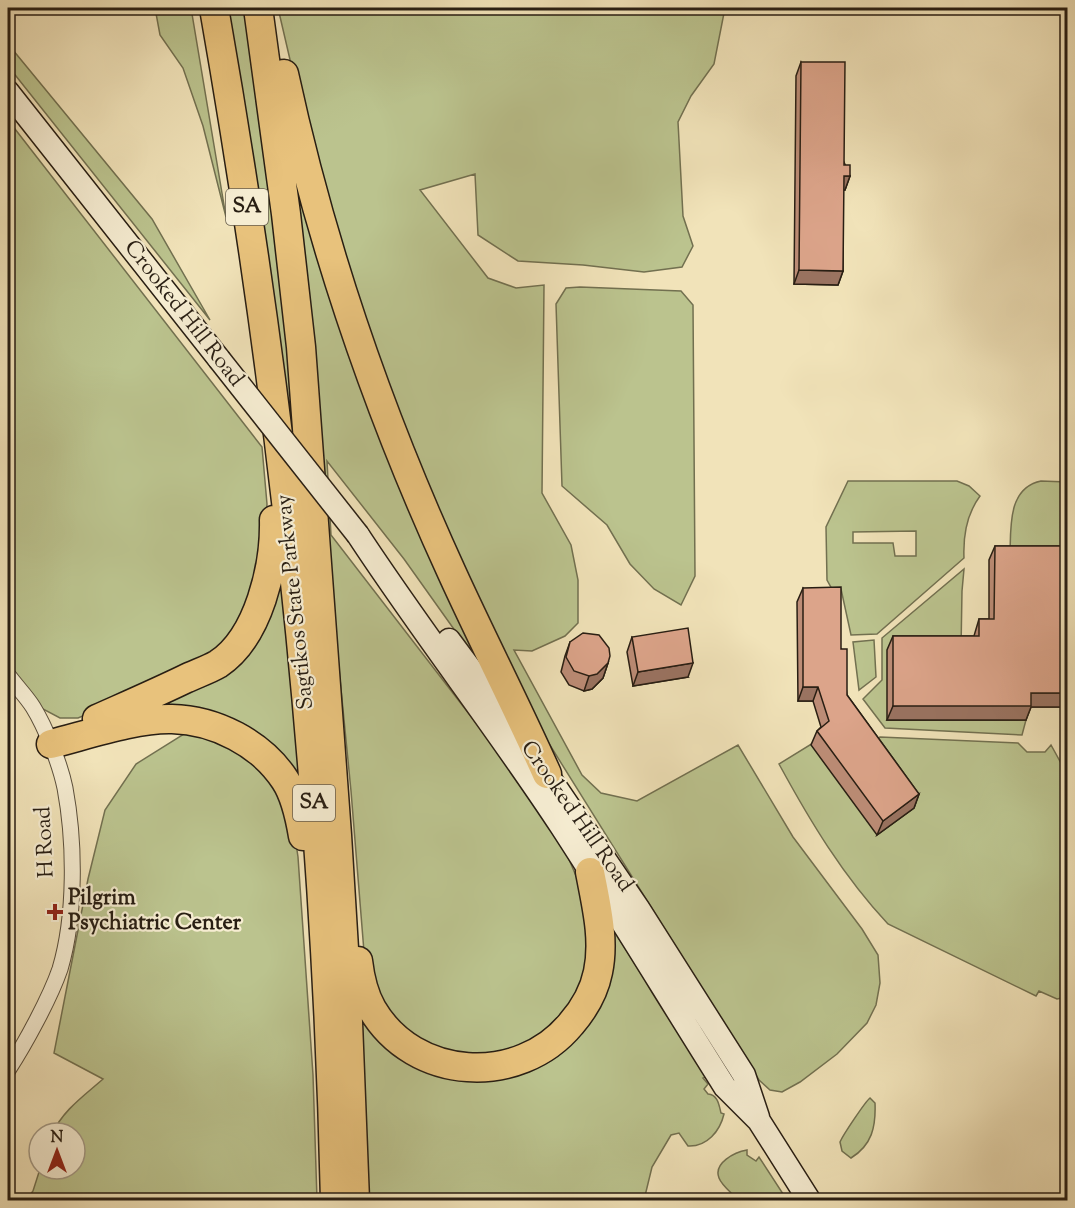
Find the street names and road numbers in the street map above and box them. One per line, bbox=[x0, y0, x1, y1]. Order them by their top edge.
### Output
road number: SA bbox=[226, 189, 268, 225]
street label: Crooked Hill Road bbox=[115, 234, 251, 394]
street label: Sagtikos State Parkway bbox=[269, 493, 323, 711]
street label: Crooked Hill Road bbox=[512, 735, 640, 899]
road number: SA bbox=[293, 785, 335, 821]
street label: H Road bbox=[28, 805, 64, 879]

